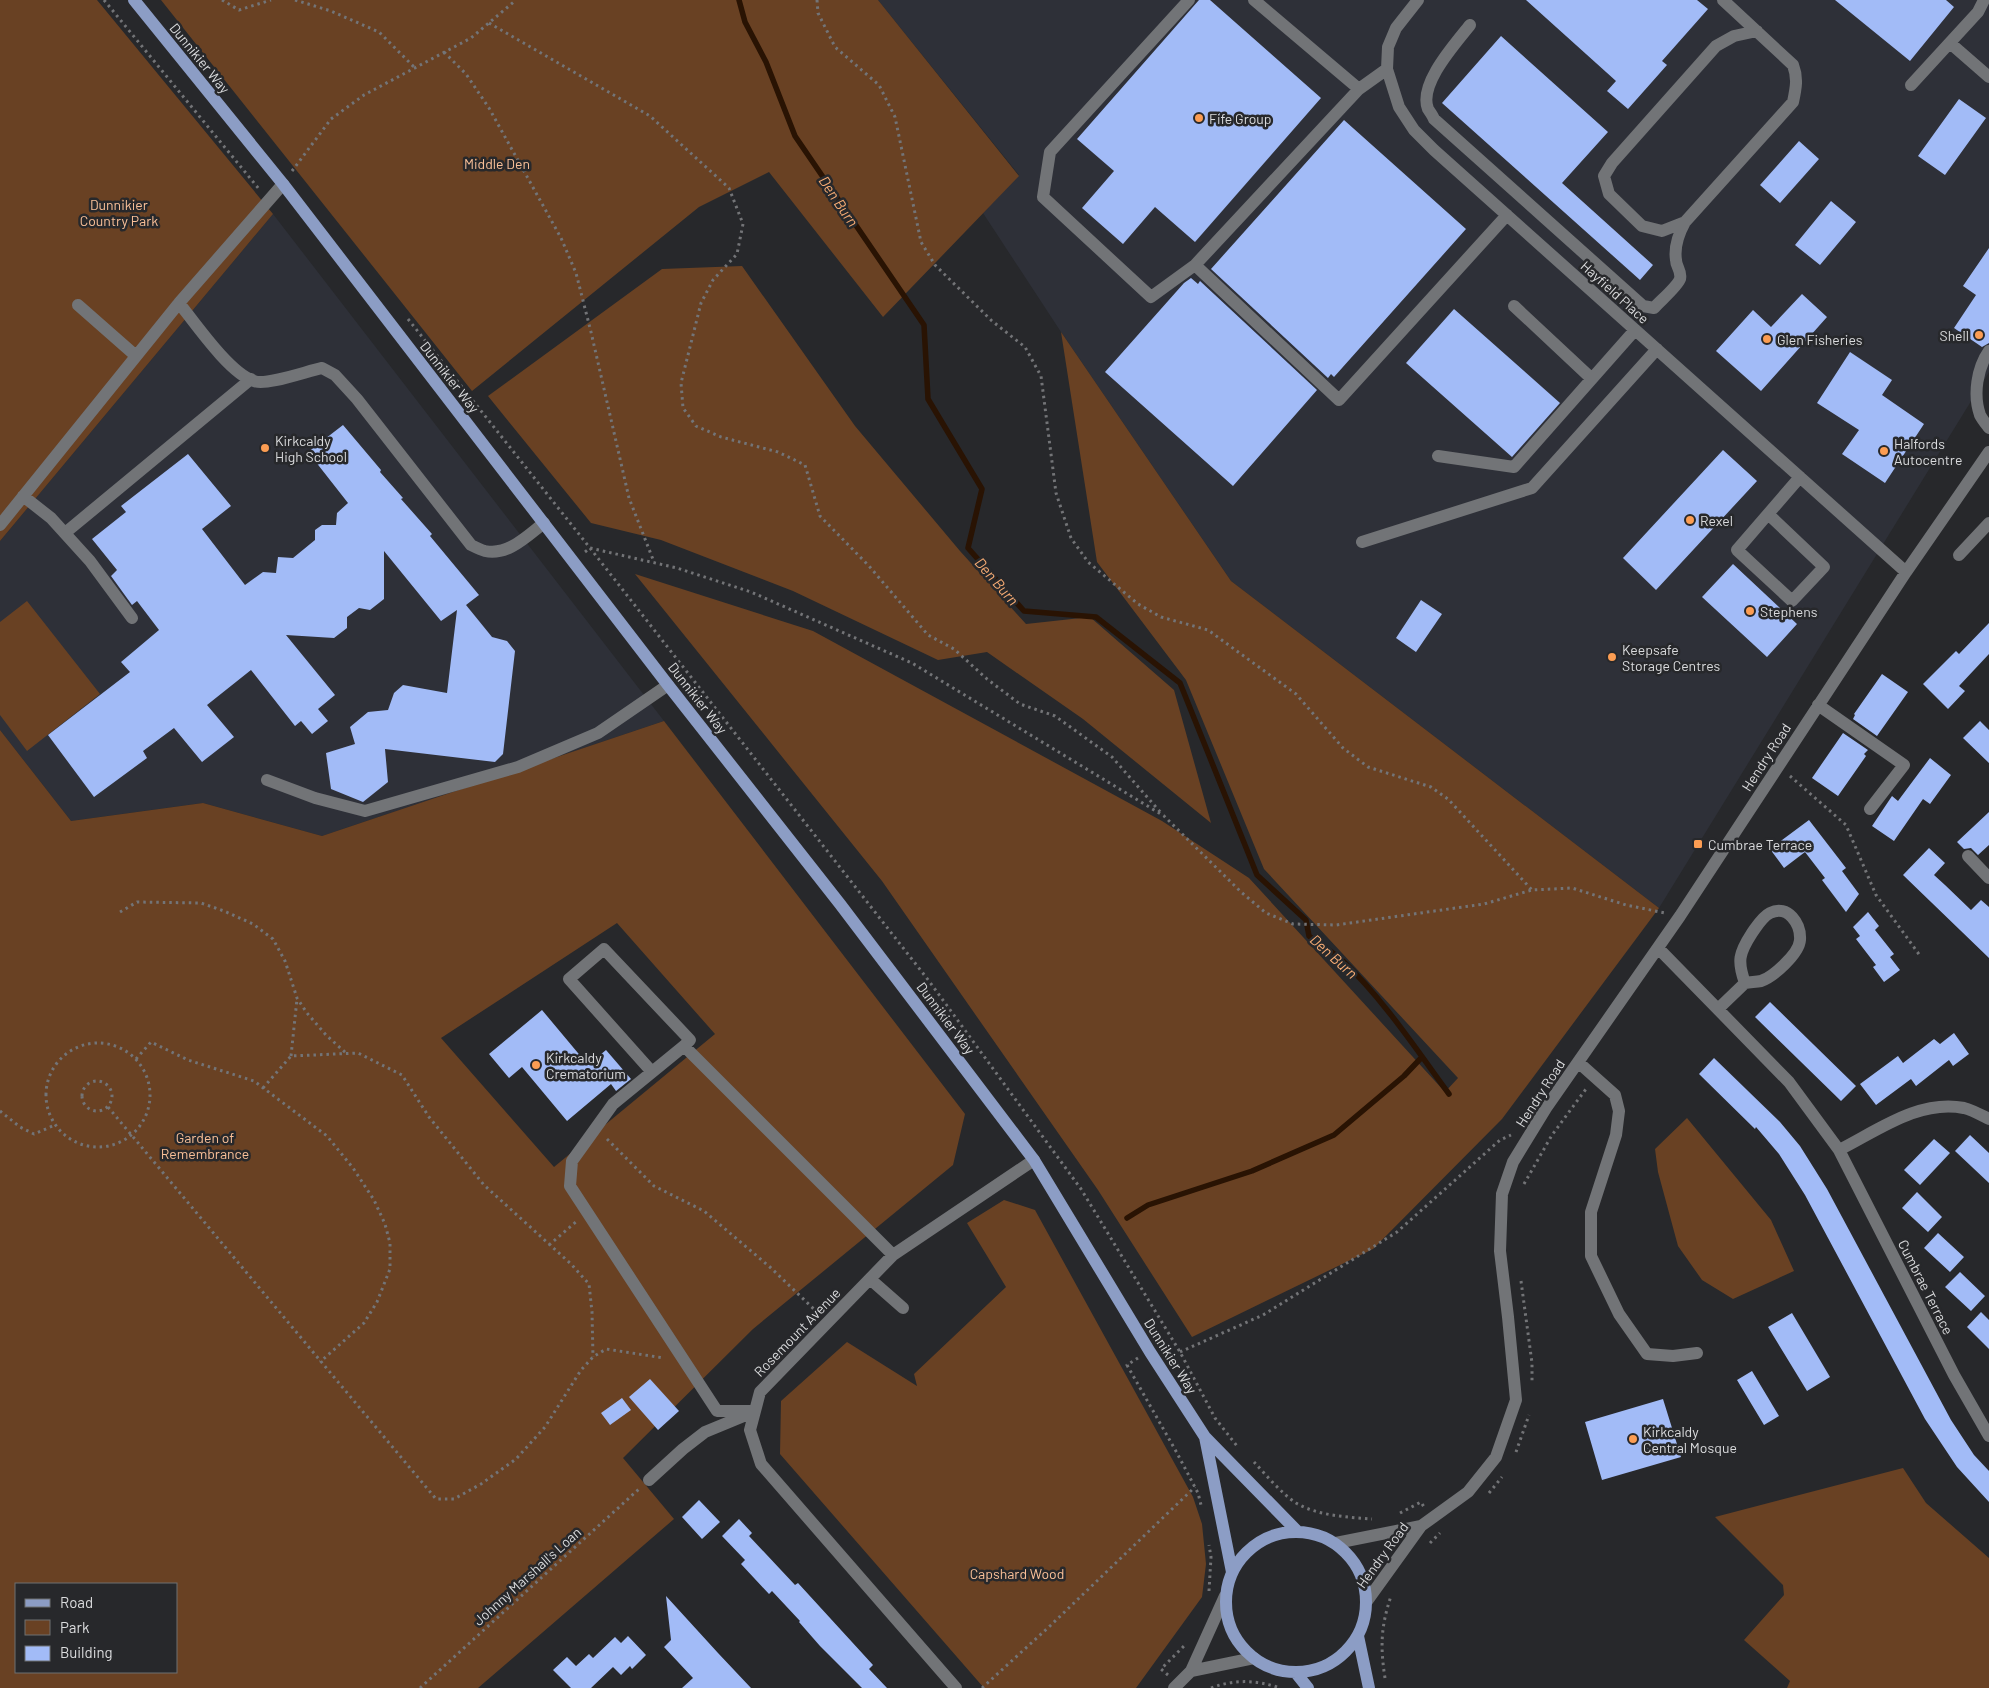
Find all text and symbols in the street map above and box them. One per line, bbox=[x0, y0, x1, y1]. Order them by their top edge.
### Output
street label: Dunnikier Way bbox=[166, 19, 234, 97]
place label: Fife Group bbox=[1209, 110, 1272, 127]
marker: Fife Group bbox=[1193, 112, 1205, 124]
park label: Middle Den bbox=[464, 155, 530, 172]
water label: Den Burn bbox=[816, 172, 863, 230]
park label: Dunnikier Country Park bbox=[80, 196, 158, 229]
street label: Hayfield Place bbox=[1577, 257, 1653, 327]
place label: Shell bbox=[1939, 327, 1969, 344]
marker: Shell bbox=[1973, 329, 1985, 341]
place label: Glen Fisheries bbox=[1777, 331, 1863, 348]
marker: Glen Fisheries bbox=[1761, 333, 1773, 345]
street label: Dunnikier Way bbox=[417, 338, 483, 416]
place label: Kirkcaldy High School bbox=[275, 432, 347, 465]
place label: Halfords Autocentre bbox=[1894, 435, 1962, 468]
marker: Kirkcaldy High School bbox=[259, 442, 271, 454]
marker: Halfords Autocentre bbox=[1878, 445, 1890, 457]
place label: Rexel bbox=[1700, 512, 1733, 529]
marker: Rexel bbox=[1684, 514, 1696, 526]
water label: Den Burn bbox=[971, 553, 1023, 609]
place label: Stephens bbox=[1760, 603, 1818, 620]
marker: Stephens bbox=[1744, 605, 1756, 617]
place label: Keepsafe Storage Centres bbox=[1622, 641, 1721, 674]
marker: Keepsafe Storage Centres bbox=[1606, 651, 1618, 663]
street label: Dunnikier Way bbox=[665, 659, 731, 737]
street label: Hendry Road bbox=[1738, 720, 1794, 794]
place label: Cumbrae Terrace bbox=[1708, 836, 1812, 853]
marker: Cumbrae Terrace bbox=[1692, 838, 1704, 850]
water label: Den Burn bbox=[1307, 930, 1361, 982]
street label: Dunnikier Way bbox=[913, 979, 979, 1058]
place label: Kirkcaldy Crematorium bbox=[546, 1049, 626, 1082]
street label: Hendry Road bbox=[1512, 1056, 1568, 1130]
marker: Kirkcaldy Crematorium bbox=[530, 1059, 542, 1071]
park label: Garden of Remembrance bbox=[161, 1129, 249, 1162]
street label: Cumbrae Terrace bbox=[1895, 1237, 1957, 1337]
street label: Rosemount Avenue bbox=[750, 1284, 844, 1380]
street label: Dunnikier Way bbox=[1141, 1315, 1201, 1397]
place label: Kirkcaldy Central Mosque bbox=[1643, 1423, 1737, 1456]
marker: Kirkcaldy Central Mosque bbox=[1627, 1433, 1639, 1445]
street label: Hendry Road bbox=[1352, 1519, 1412, 1591]
street label: Johnny Marshall's Loan bbox=[470, 1523, 584, 1629]
park label: Capshard Wood bbox=[970, 1565, 1064, 1582]
legend bbox=[15, 1583, 178, 1673]
text: Road bbox=[60, 1593, 93, 1611]
text: Park bbox=[60, 1618, 90, 1636]
text: Building bbox=[60, 1643, 113, 1661]

